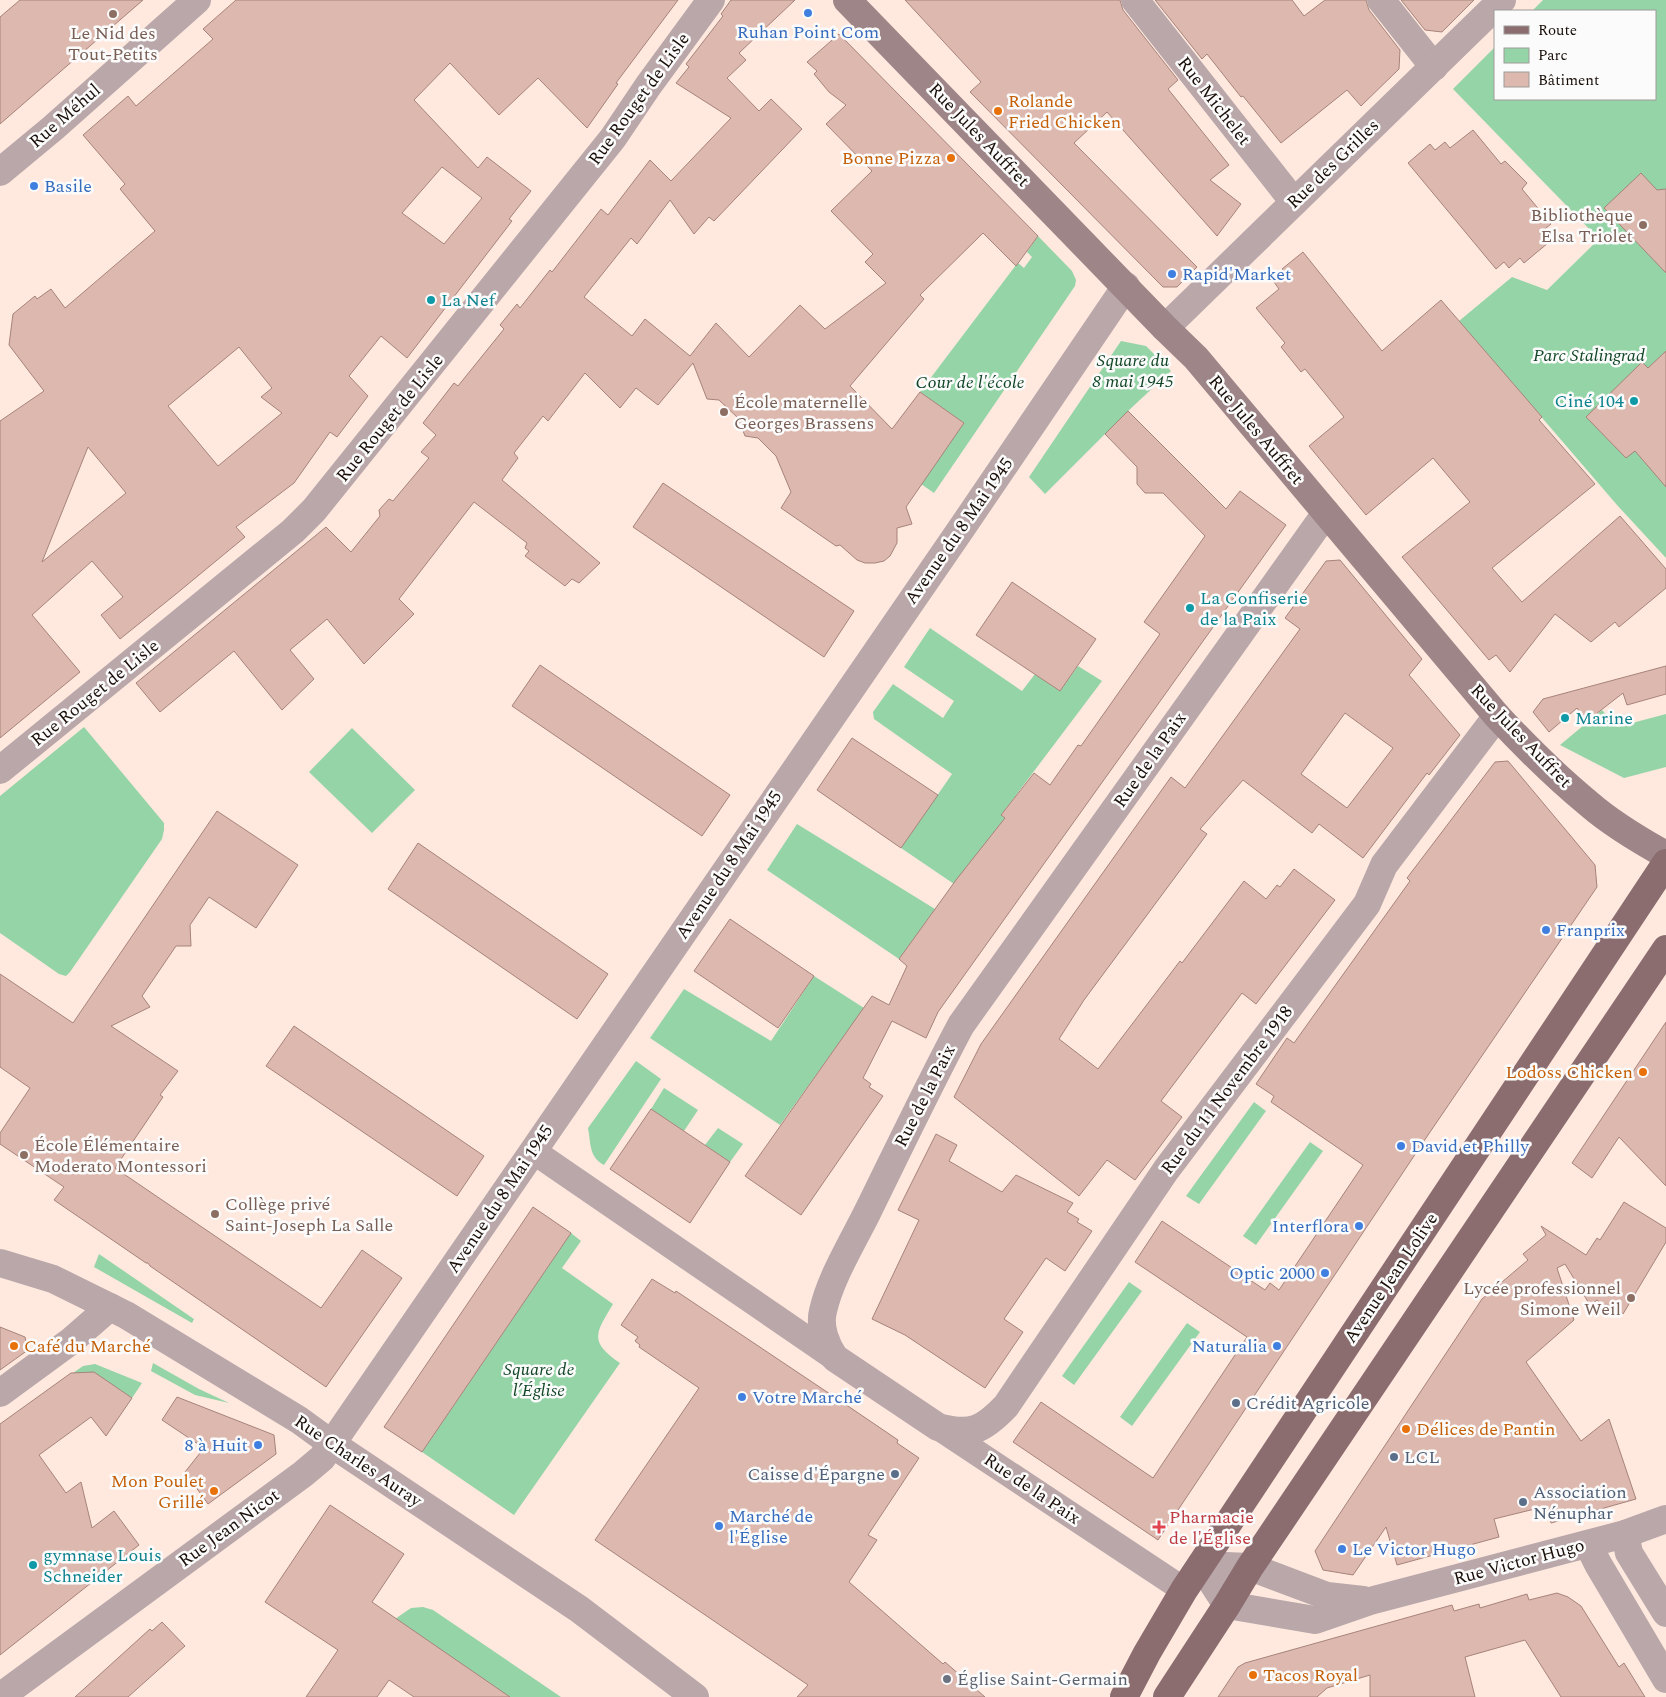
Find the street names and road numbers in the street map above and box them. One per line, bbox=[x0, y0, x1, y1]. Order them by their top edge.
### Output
street label: Rue Rouget de Lisle bbox=[582, 27, 696, 171]
street label: Rue Michelet bbox=[1171, 51, 1257, 151]
street label: Rue Méhul bbox=[23, 77, 107, 155]
street label: Rue Jules Auffret bbox=[922, 77, 1036, 193]
street label: Rue des Grilles bbox=[1280, 113, 1386, 215]
street label: Rue Rouget de Lisle bbox=[330, 348, 450, 488]
street label: Rue Jules Auffret bbox=[1202, 369, 1310, 491]
street label: Avenue du 8 Mai 1945 bbox=[898, 452, 1020, 610]
street label: Rue Rouget de Lisle bbox=[25, 633, 165, 753]
street label: Rue Jules Auffret bbox=[1464, 678, 1578, 794]
street label: Rue de la Paix bbox=[1107, 707, 1193, 813]
street label: Avenue du 8 Mai 1945 bbox=[669, 785, 789, 945]
street label: Rue du 11 Novembre 1918 bbox=[1154, 1000, 1300, 1180]
street label: Rue de la Paix bbox=[888, 1040, 962, 1152]
street label: Avenue du 8 Mai 1945 bbox=[440, 1119, 560, 1279]
street label: Avenue Jean Lolive bbox=[1337, 1207, 1445, 1349]
street label: Rue Charles Auray bbox=[289, 1408, 428, 1515]
street label: Rue de la Paix bbox=[978, 1447, 1086, 1531]
street label: Rue Jean Nicot bbox=[173, 1482, 285, 1574]
street label: Rue Victor Hugo bbox=[1451, 1532, 1587, 1592]

